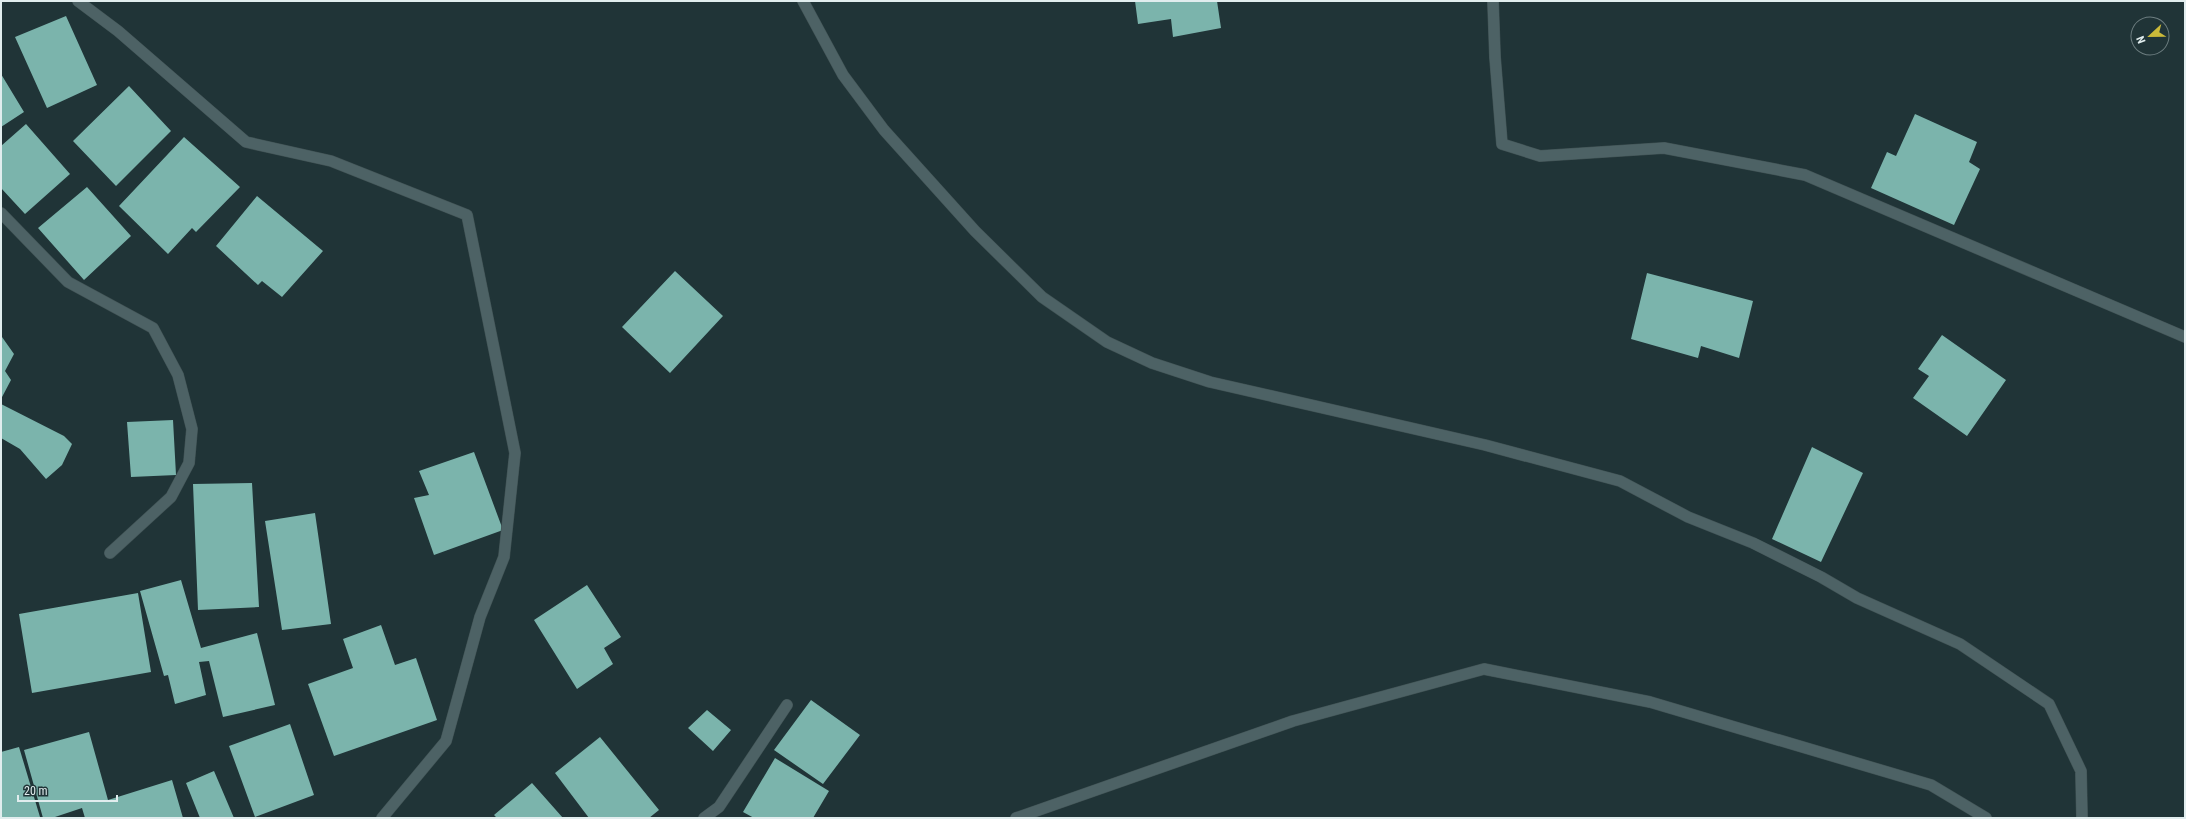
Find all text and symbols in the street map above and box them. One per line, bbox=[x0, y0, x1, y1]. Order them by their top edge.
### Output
north arrow bbox=[2130, 16, 2170, 56]
text: N bbox=[2134, 34, 2148, 45]
scale bar bbox=[18, 777, 117, 803]
text: 20 m bbox=[24, 784, 48, 798]

